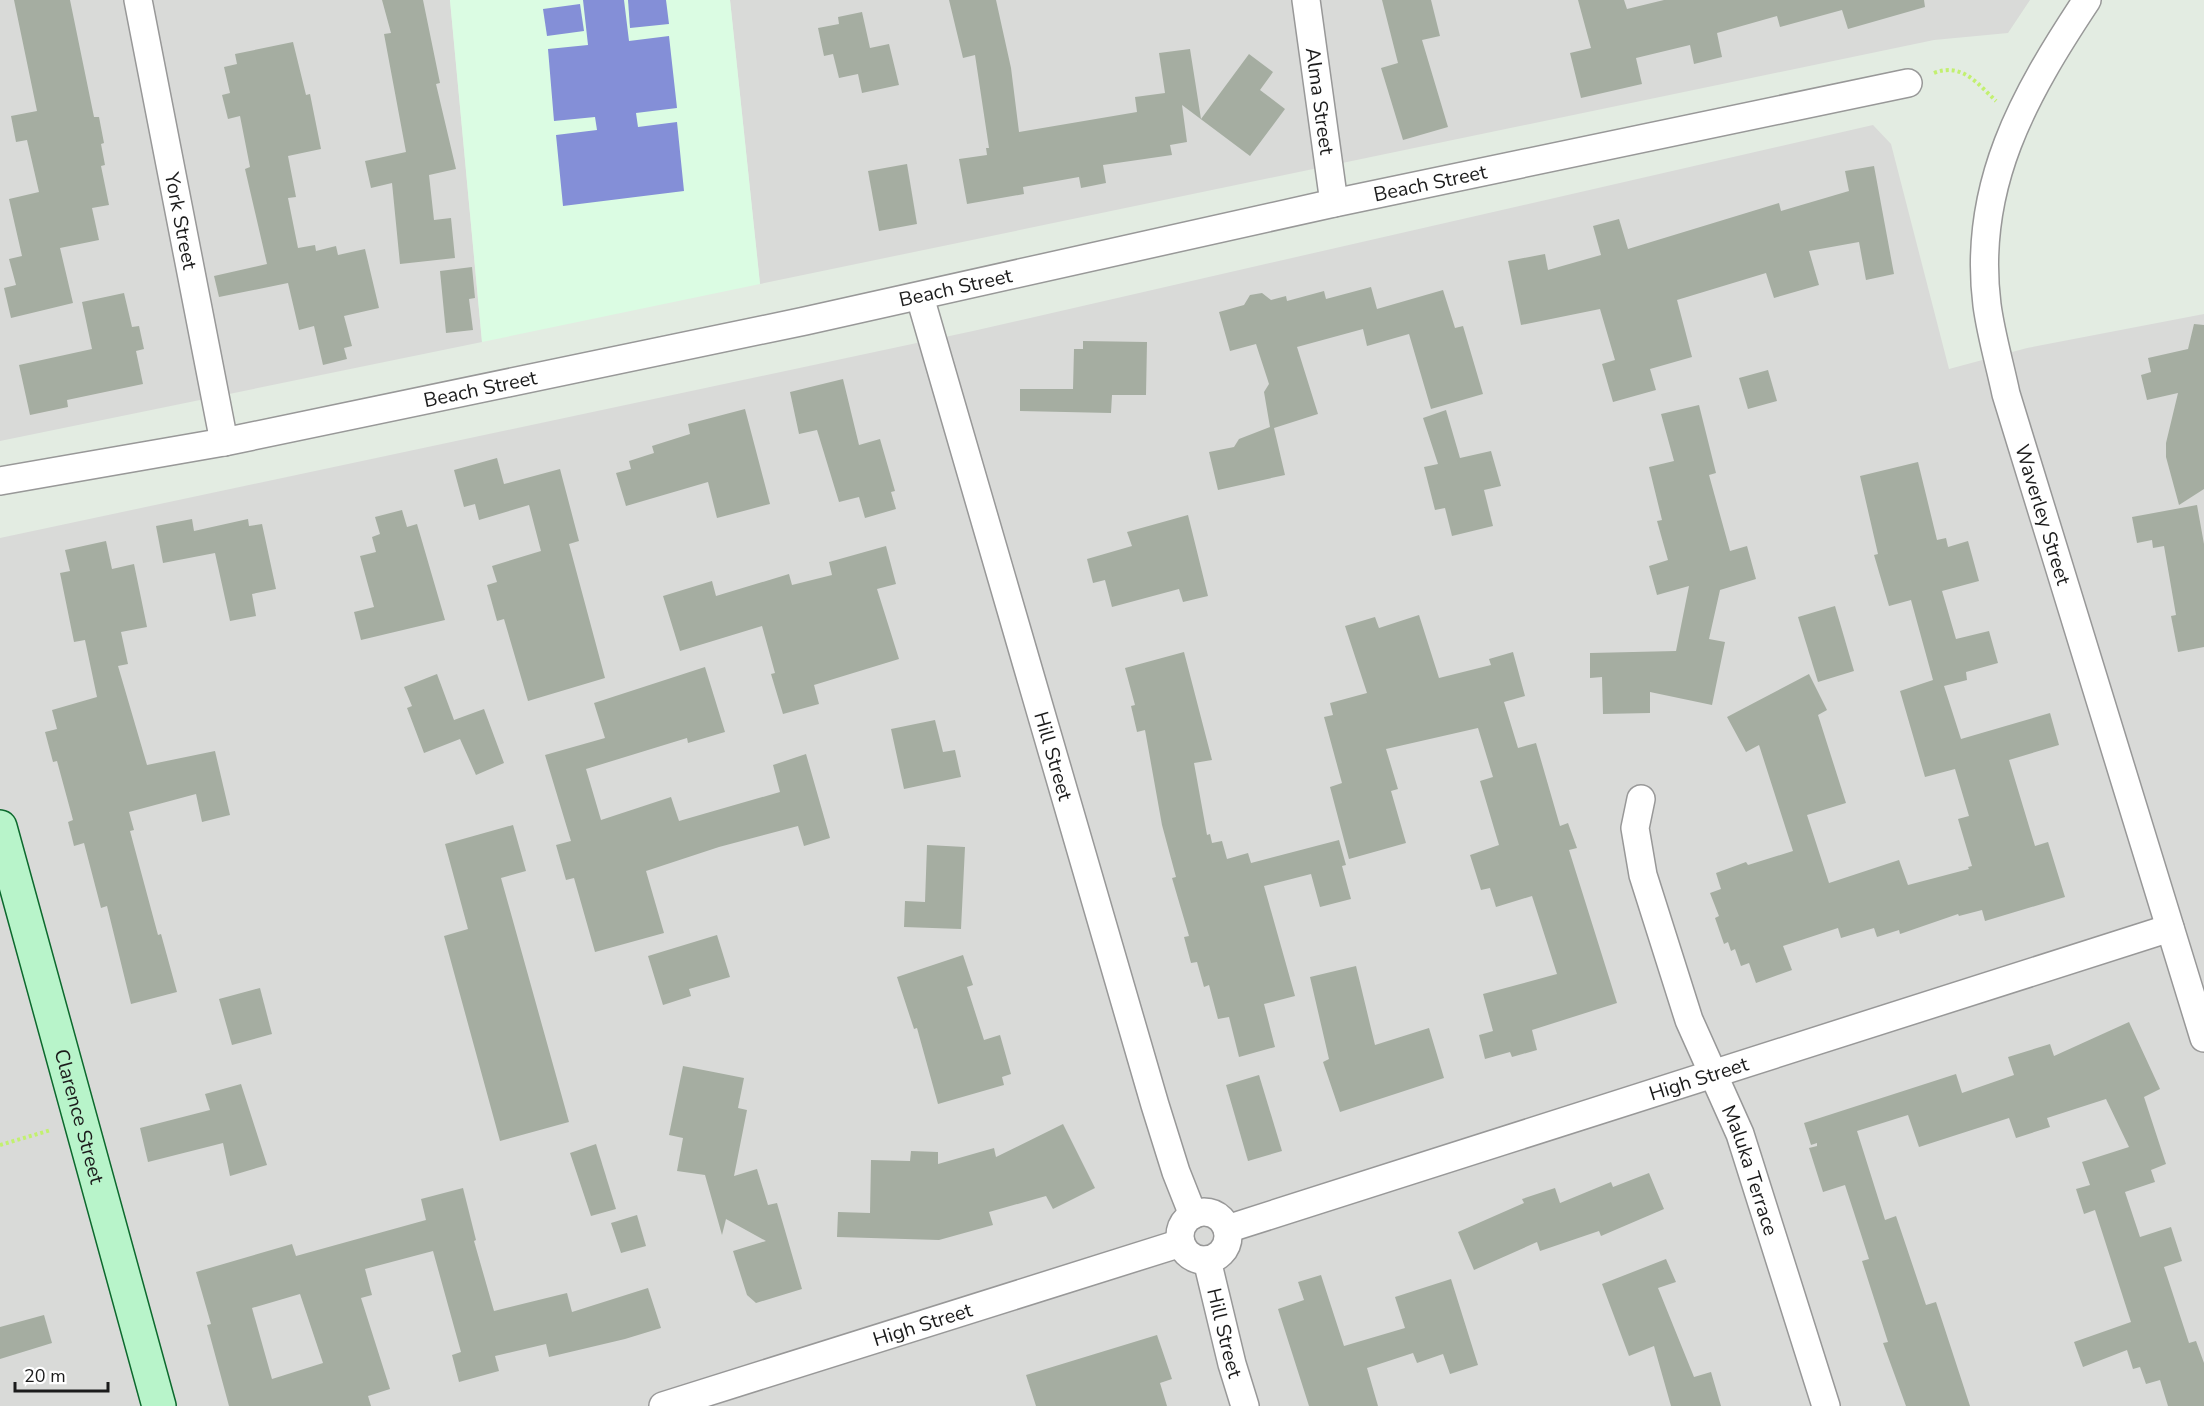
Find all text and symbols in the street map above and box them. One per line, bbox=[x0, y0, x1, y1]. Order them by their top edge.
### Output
street label: Alma Street bbox=[1299, 46, 1340, 157]
street label: Beach Street bbox=[1371, 158, 1490, 208]
street label: York Street bbox=[158, 169, 203, 273]
street label: Beach Street bbox=[896, 262, 1016, 314]
street label: Beach Street bbox=[421, 364, 540, 414]
street label: Waverley Street bbox=[2008, 441, 2077, 589]
street label: Hill Street bbox=[1027, 708, 1079, 805]
street label: Clarence Street bbox=[48, 1046, 111, 1188]
street label: High Street bbox=[1646, 1050, 1753, 1107]
street label: Maluka Terrace bbox=[1715, 1101, 1784, 1239]
street label: Hill Street bbox=[1200, 1285, 1249, 1382]
street label: High Street bbox=[870, 1296, 977, 1353]
scale bar bbox=[15, 1355, 108, 1393]
text: 20 m bbox=[24, 1364, 66, 1388]

